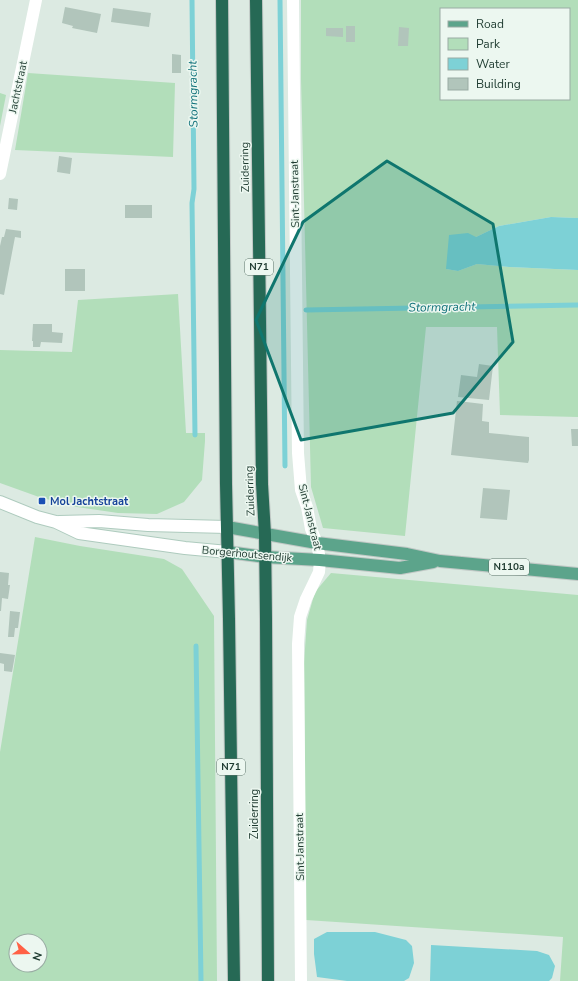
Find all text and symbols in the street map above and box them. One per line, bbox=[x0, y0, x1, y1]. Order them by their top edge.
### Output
legend bbox=[440, 8, 570, 100]
text: Road bbox=[476, 16, 504, 32]
text: Park bbox=[476, 36, 501, 52]
text: Water bbox=[476, 56, 510, 72]
street label: Jachtstraat bbox=[5, 59, 31, 115]
water label: Stormgracht bbox=[184, 60, 202, 128]
text: Building bbox=[476, 76, 521, 92]
street label: Zuiderring bbox=[237, 142, 253, 192]
street label: Sint-Janstraat bbox=[287, 160, 303, 228]
road number: N71 bbox=[245, 259, 273, 275]
water label: Stormgracht bbox=[408, 298, 476, 316]
street label: Zuiderring bbox=[242, 466, 258, 516]
street label: Sint-Janstraat bbox=[295, 482, 326, 552]
place label: Mol Jachtstraat bbox=[50, 494, 129, 509]
marker: Mol Jachtstraat bbox=[37, 496, 47, 506]
street label: Borgerhoutsendijk bbox=[201, 543, 293, 565]
road number: N110a bbox=[489, 559, 529, 575]
road number: N71 bbox=[217, 759, 245, 775]
street label: Zuiderring bbox=[247, 789, 262, 839]
street label: Sint-Janstraat bbox=[292, 813, 308, 881]
north arrow bbox=[8, 933, 48, 973]
text: N bbox=[28, 950, 45, 963]

